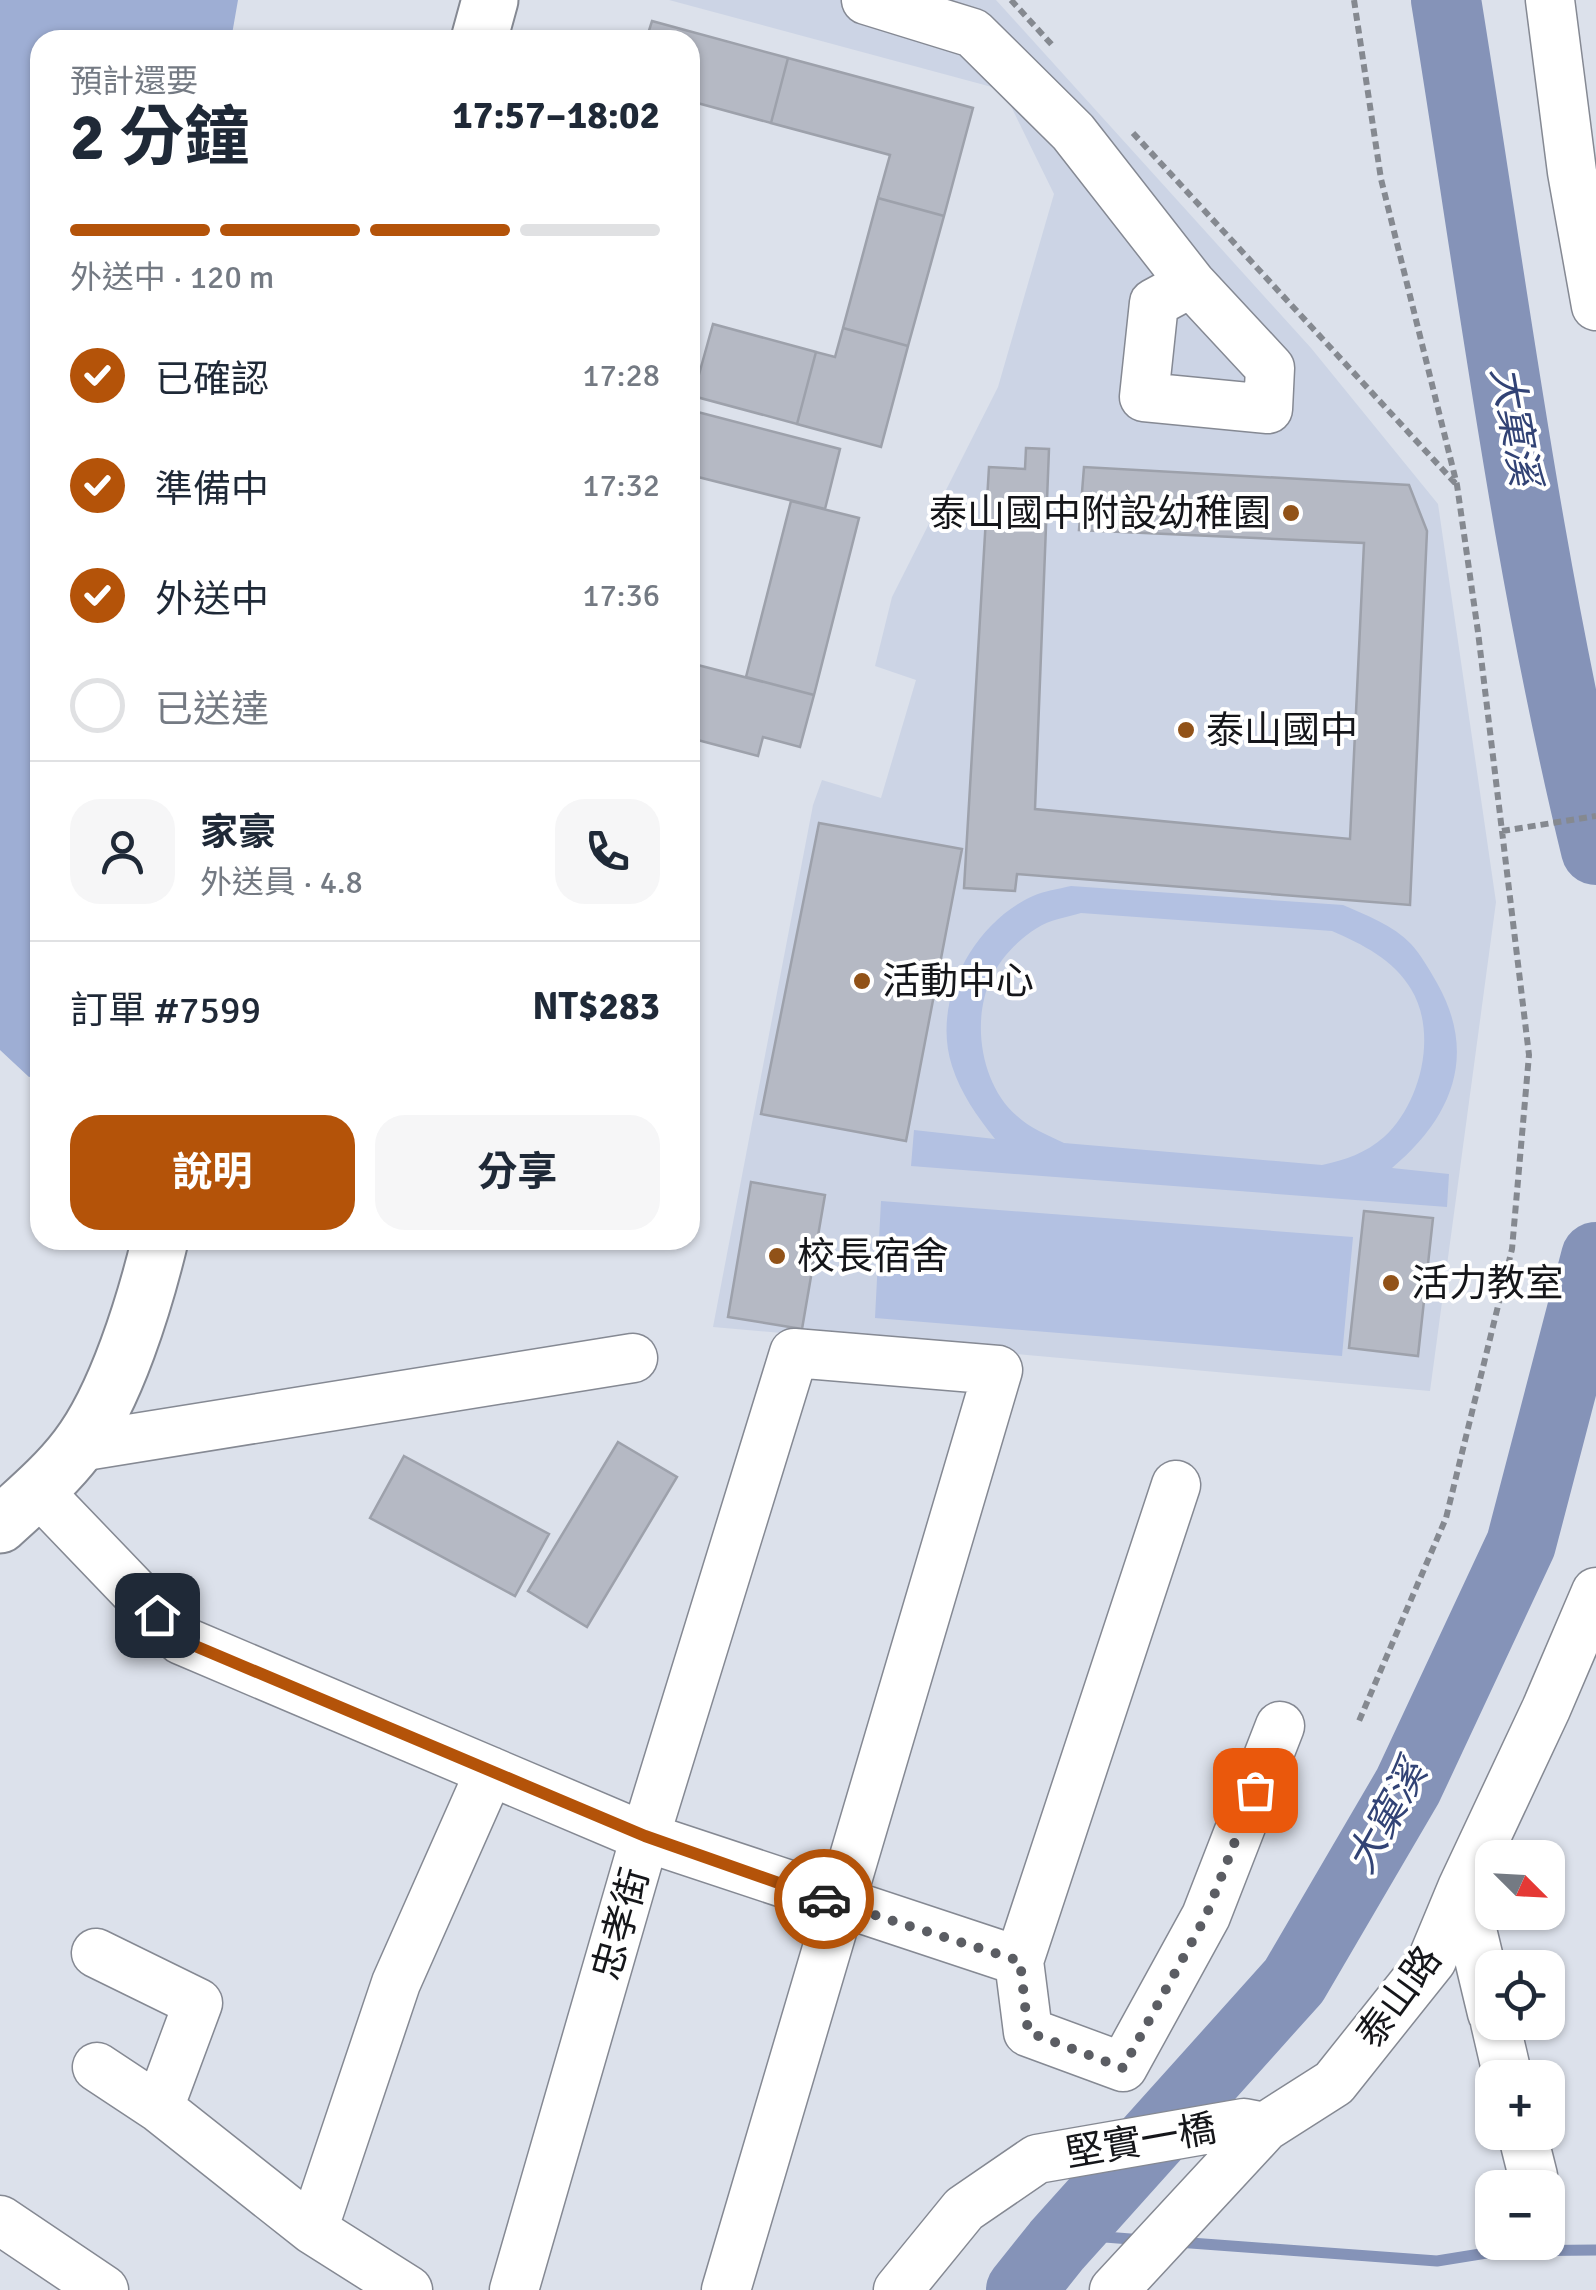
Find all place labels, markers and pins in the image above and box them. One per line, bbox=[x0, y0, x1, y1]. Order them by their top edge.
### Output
place label: 泰山國中附設幼稚園 bbox=[929, 490, 1271, 537]
marker: 泰山國中附設幼稚園 bbox=[1280, 502, 1302, 524]
place label: 泰山國中 bbox=[1206, 707, 1358, 754]
marker: 泰山國中 bbox=[1175, 719, 1197, 741]
place label: 活動中心 bbox=[882, 958, 1034, 1005]
marker: 活動中心 bbox=[851, 970, 873, 992]
place label: 校長宿舍 bbox=[797, 1233, 949, 1280]
marker: 校長宿舍 bbox=[766, 1245, 788, 1267]
place label: 活力教室 bbox=[1411, 1260, 1563, 1307]
marker: 活力教室 bbox=[1380, 1272, 1402, 1294]
pin bbox=[115, 1573, 200, 1658]
pin bbox=[1213, 1748, 1298, 1833]

